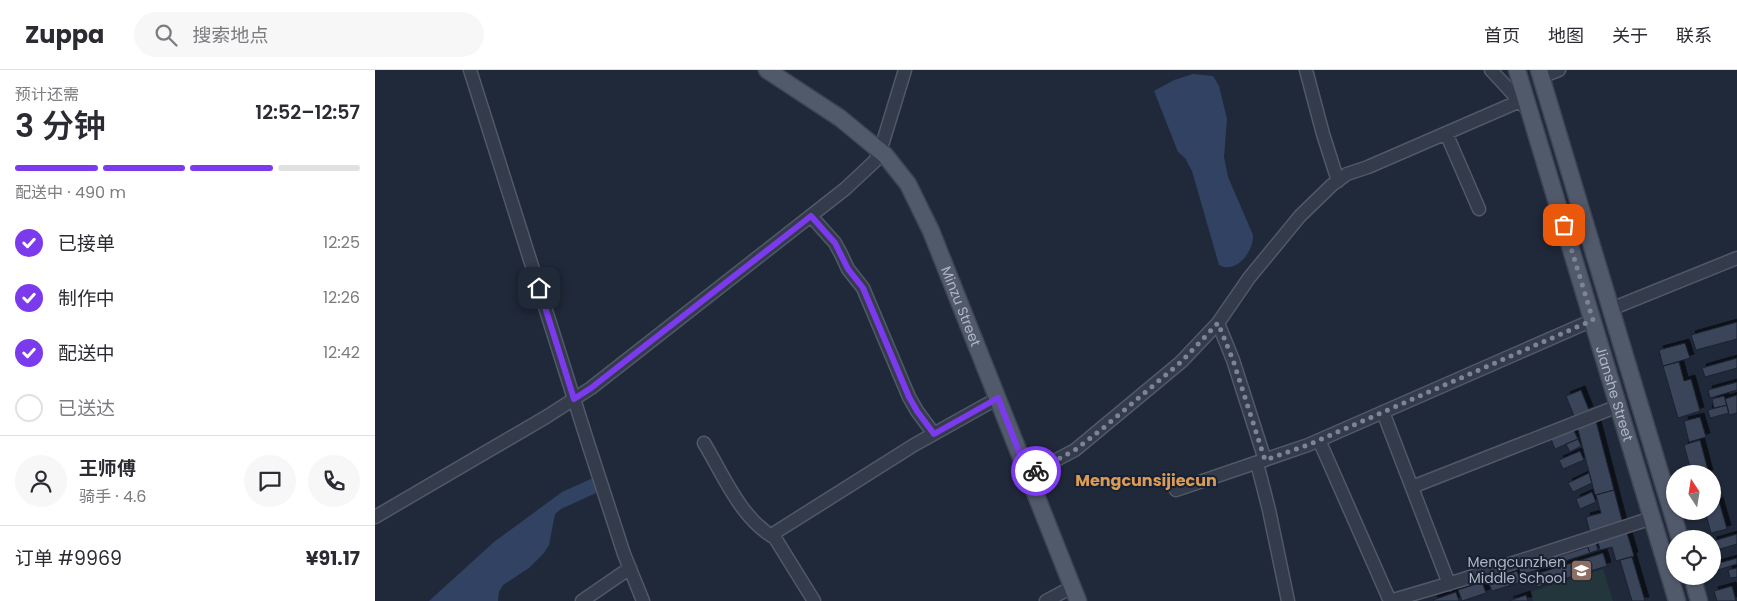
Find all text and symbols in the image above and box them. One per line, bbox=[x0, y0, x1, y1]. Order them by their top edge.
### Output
search box bbox=[134, 12, 484, 57]
text: Zuppa bbox=[25, 18, 104, 51]
icon: search bbox=[152, 21, 180, 49]
text: 搜索地点 bbox=[192, 22, 268, 49]
text: 首页 bbox=[1484, 23, 1520, 48]
text: 地图 bbox=[1548, 23, 1584, 48]
text: 关于 bbox=[1612, 23, 1648, 48]
text: 联系 bbox=[1676, 23, 1712, 48]
text: 预计还需 bbox=[15, 83, 79, 106]
text: 12:52–12:57 bbox=[255, 99, 360, 126]
text: 3 分钟 bbox=[15, 103, 106, 148]
text: 配送中 · 490 m bbox=[15, 181, 126, 204]
pin bbox=[1543, 204, 1585, 246]
icon: bag bbox=[1550, 211, 1578, 239]
icon: check bbox=[15, 229, 43, 257]
text: 已接单 bbox=[58, 230, 115, 257]
text: 12:25 bbox=[323, 231, 360, 254]
street label: Minzu Street bbox=[936, 263, 986, 349]
pin bbox=[518, 267, 560, 309]
icon: home bbox=[525, 274, 553, 302]
icon: check bbox=[15, 284, 43, 312]
text: 制作中 bbox=[58, 285, 115, 312]
text: 12:26 bbox=[323, 286, 360, 309]
icon: check bbox=[15, 339, 43, 367]
text: 配送中 bbox=[58, 340, 115, 367]
text: 12:42 bbox=[323, 341, 360, 364]
street label: Jianshe Street bbox=[1591, 343, 1638, 444]
text: 已送达 bbox=[58, 395, 115, 422]
courier bbox=[1011, 446, 1061, 496]
button: person bbox=[15, 455, 67, 507]
text: 王师傅 bbox=[79, 455, 136, 482]
button: chat bbox=[244, 455, 296, 507]
button: phone bbox=[308, 455, 360, 507]
icon: bike bbox=[1022, 457, 1050, 485]
north arrow bbox=[1666, 465, 1721, 520]
map controls bbox=[1666, 465, 1721, 585]
district label: Mengcunsijiecun bbox=[1075, 469, 1217, 492]
text: 骑手 · 4.6 bbox=[79, 485, 147, 508]
button: locate bbox=[1666, 530, 1721, 585]
text: 订单 #9969 bbox=[15, 545, 122, 572]
text: ¥91.17 bbox=[306, 545, 360, 572]
place label: Mengcunzhen Middle School bbox=[1467, 552, 1566, 588]
school or university icon: Mengcunzhen Middle School bbox=[1570, 558, 1594, 582]

